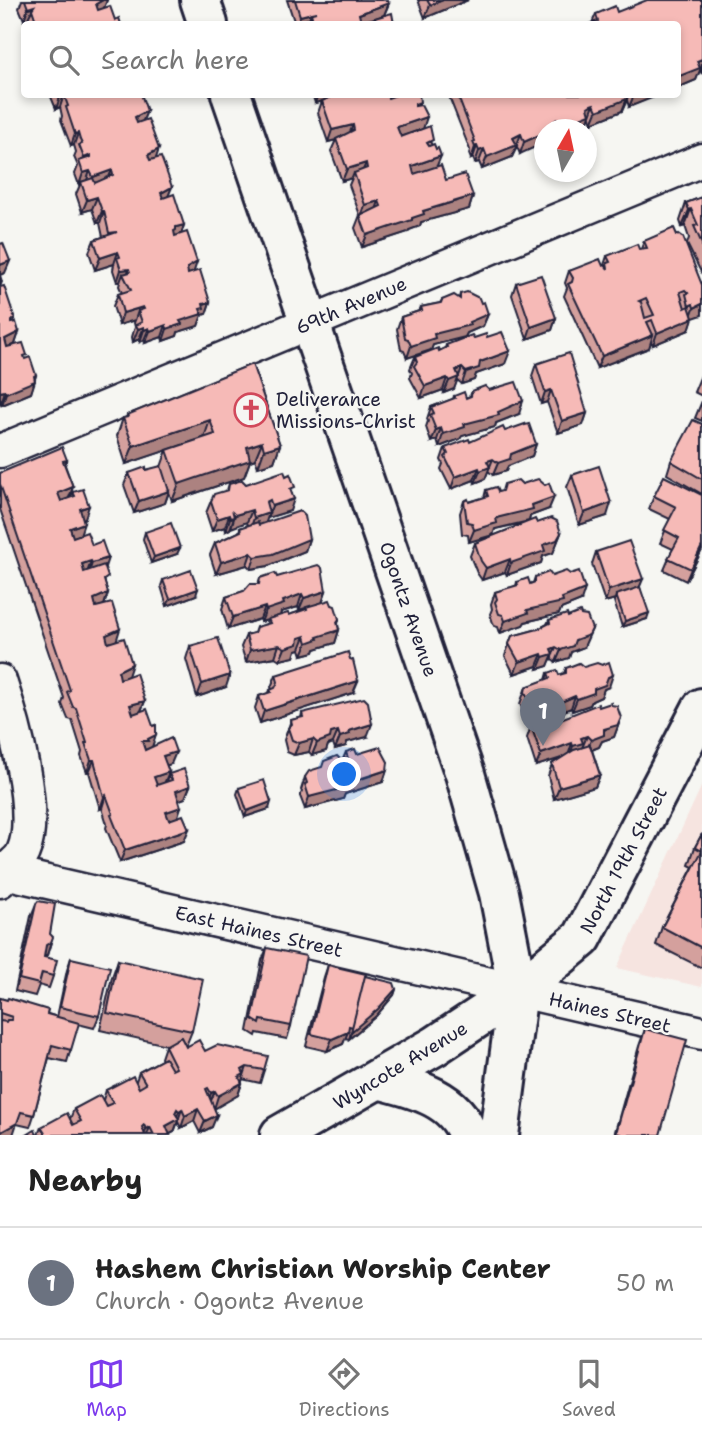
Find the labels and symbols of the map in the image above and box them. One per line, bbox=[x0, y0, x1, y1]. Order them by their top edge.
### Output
north arrow bbox=[534, 119, 597, 182]
street label: 69th Avenue bbox=[292, 271, 410, 340]
place label: Deliverance Missions-Christ bbox=[276, 387, 416, 434]
church icon: Deliverance Missions-Christ bbox=[232, 391, 270, 429]
street label: Ogontz Avenue bbox=[374, 538, 443, 680]
pin: 1 bbox=[520, 688, 566, 746]
your location bbox=[327, 757, 361, 791]
street label: North 19th Street bbox=[574, 783, 673, 938]
street label: East Haines Street bbox=[173, 900, 345, 963]
street label: Haines Street bbox=[547, 986, 673, 1039]
street label: Wyncote Avenue bbox=[328, 1015, 472, 1115]

